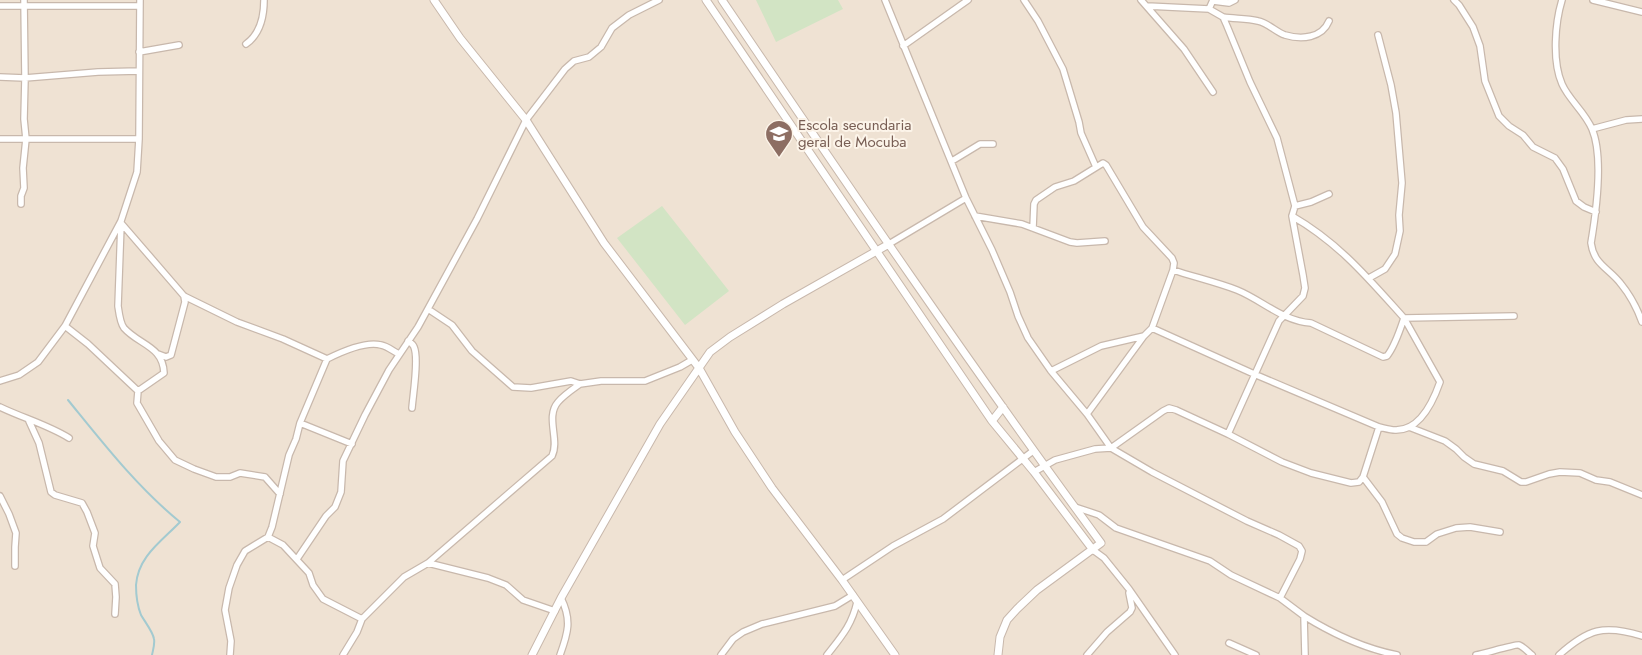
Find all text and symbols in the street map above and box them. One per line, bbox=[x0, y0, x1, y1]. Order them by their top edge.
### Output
place label: Escola secundaria geral de Mocuba bbox=[798, 114, 912, 153]
school or university icon: Escola secundaria geral de Mocuba bbox=[764, 119, 794, 158]

